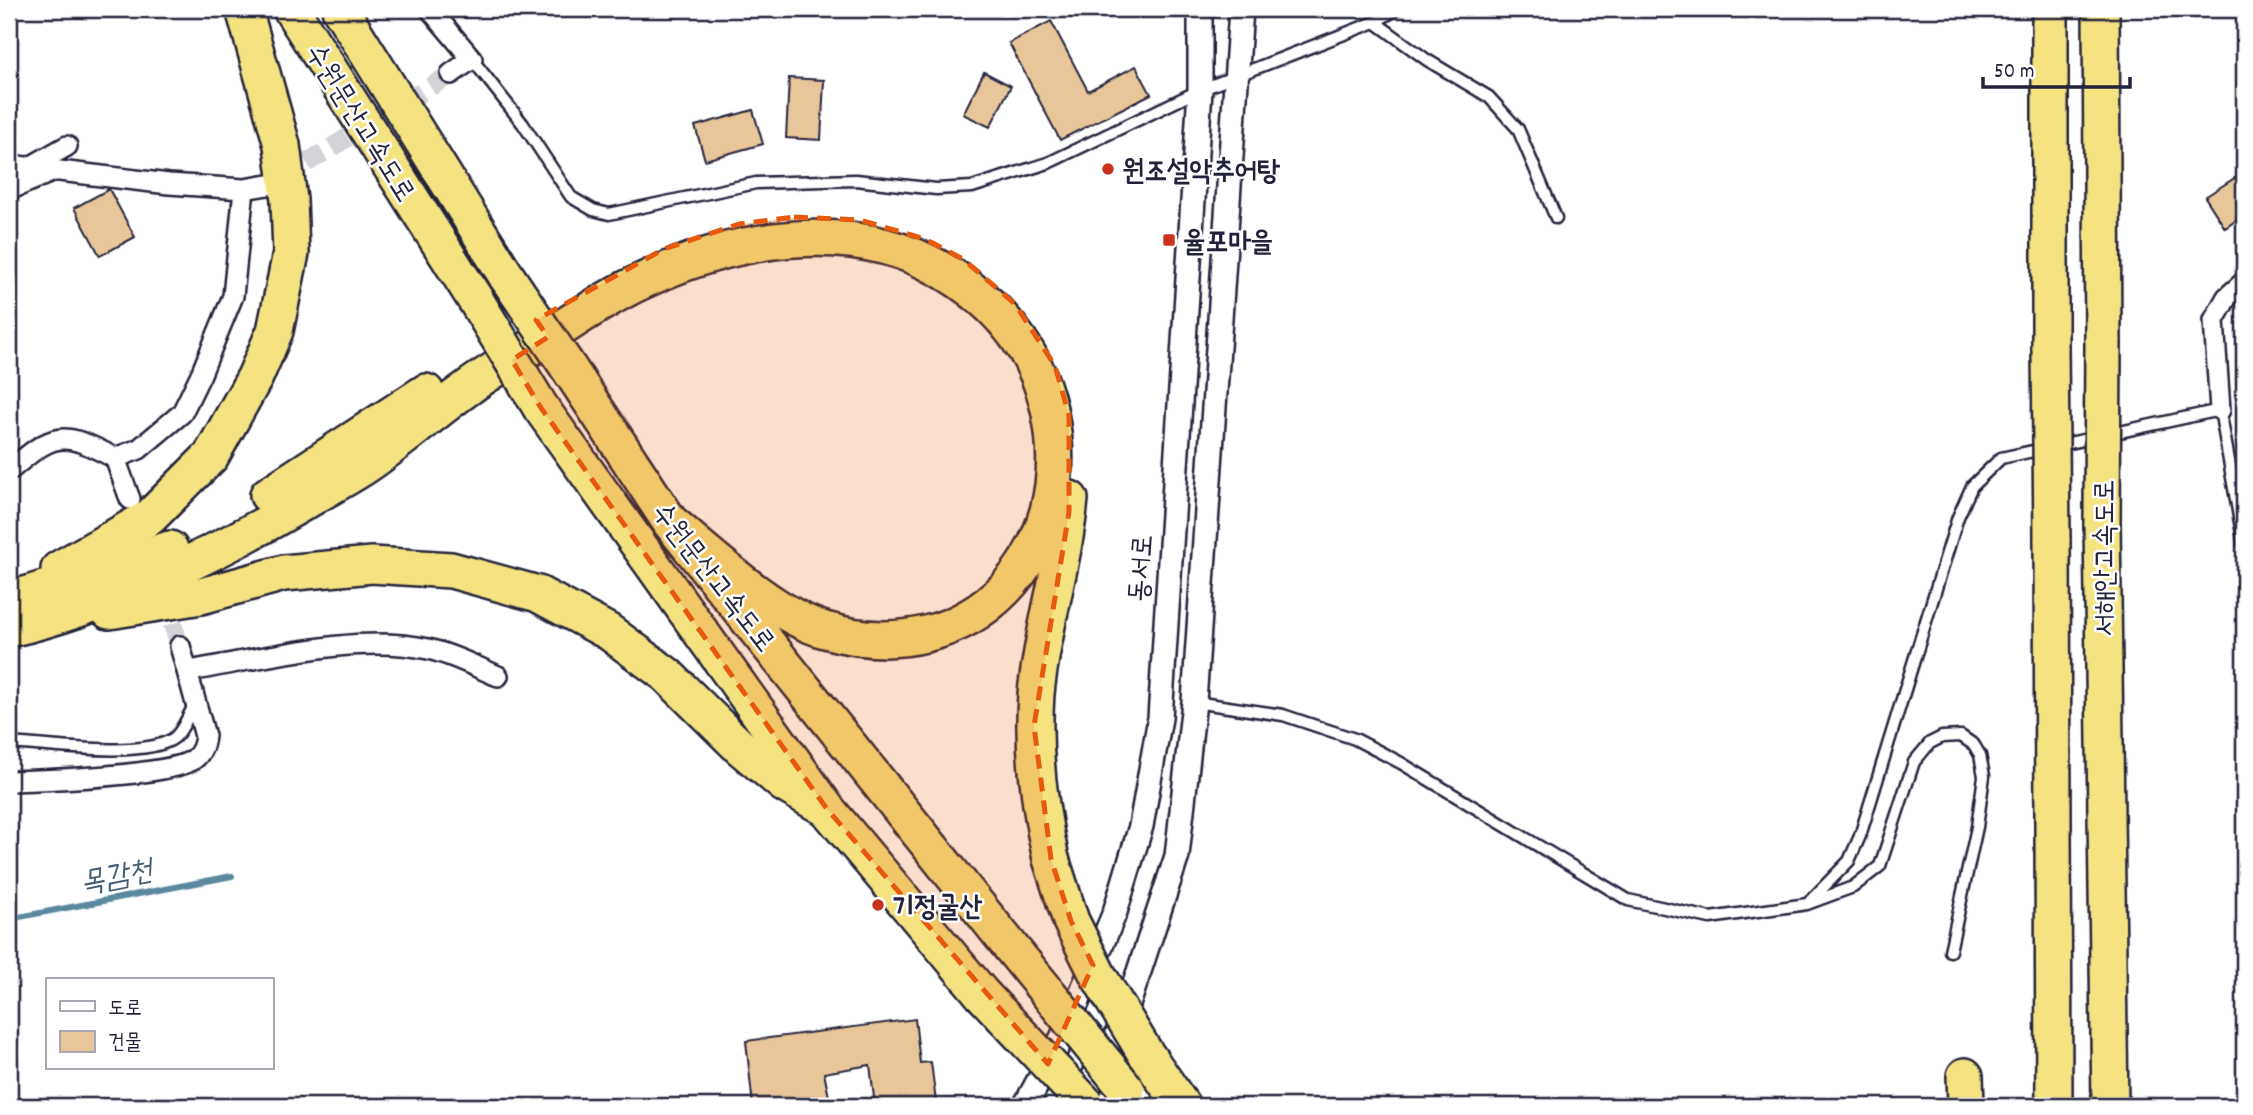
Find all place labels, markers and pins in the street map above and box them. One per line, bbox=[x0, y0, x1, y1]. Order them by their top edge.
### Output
place label: 원조설악추어탕 bbox=[1122, 154, 1280, 194]
marker: 원조설악추어탕 bbox=[1100, 161, 1116, 177]
place label: 율포마을 bbox=[1183, 225, 1273, 265]
marker: 율포마을 bbox=[1161, 232, 1177, 248]
place label: 기정굴산 bbox=[892, 890, 983, 930]
marker: 기정굴산 bbox=[870, 897, 886, 913]

